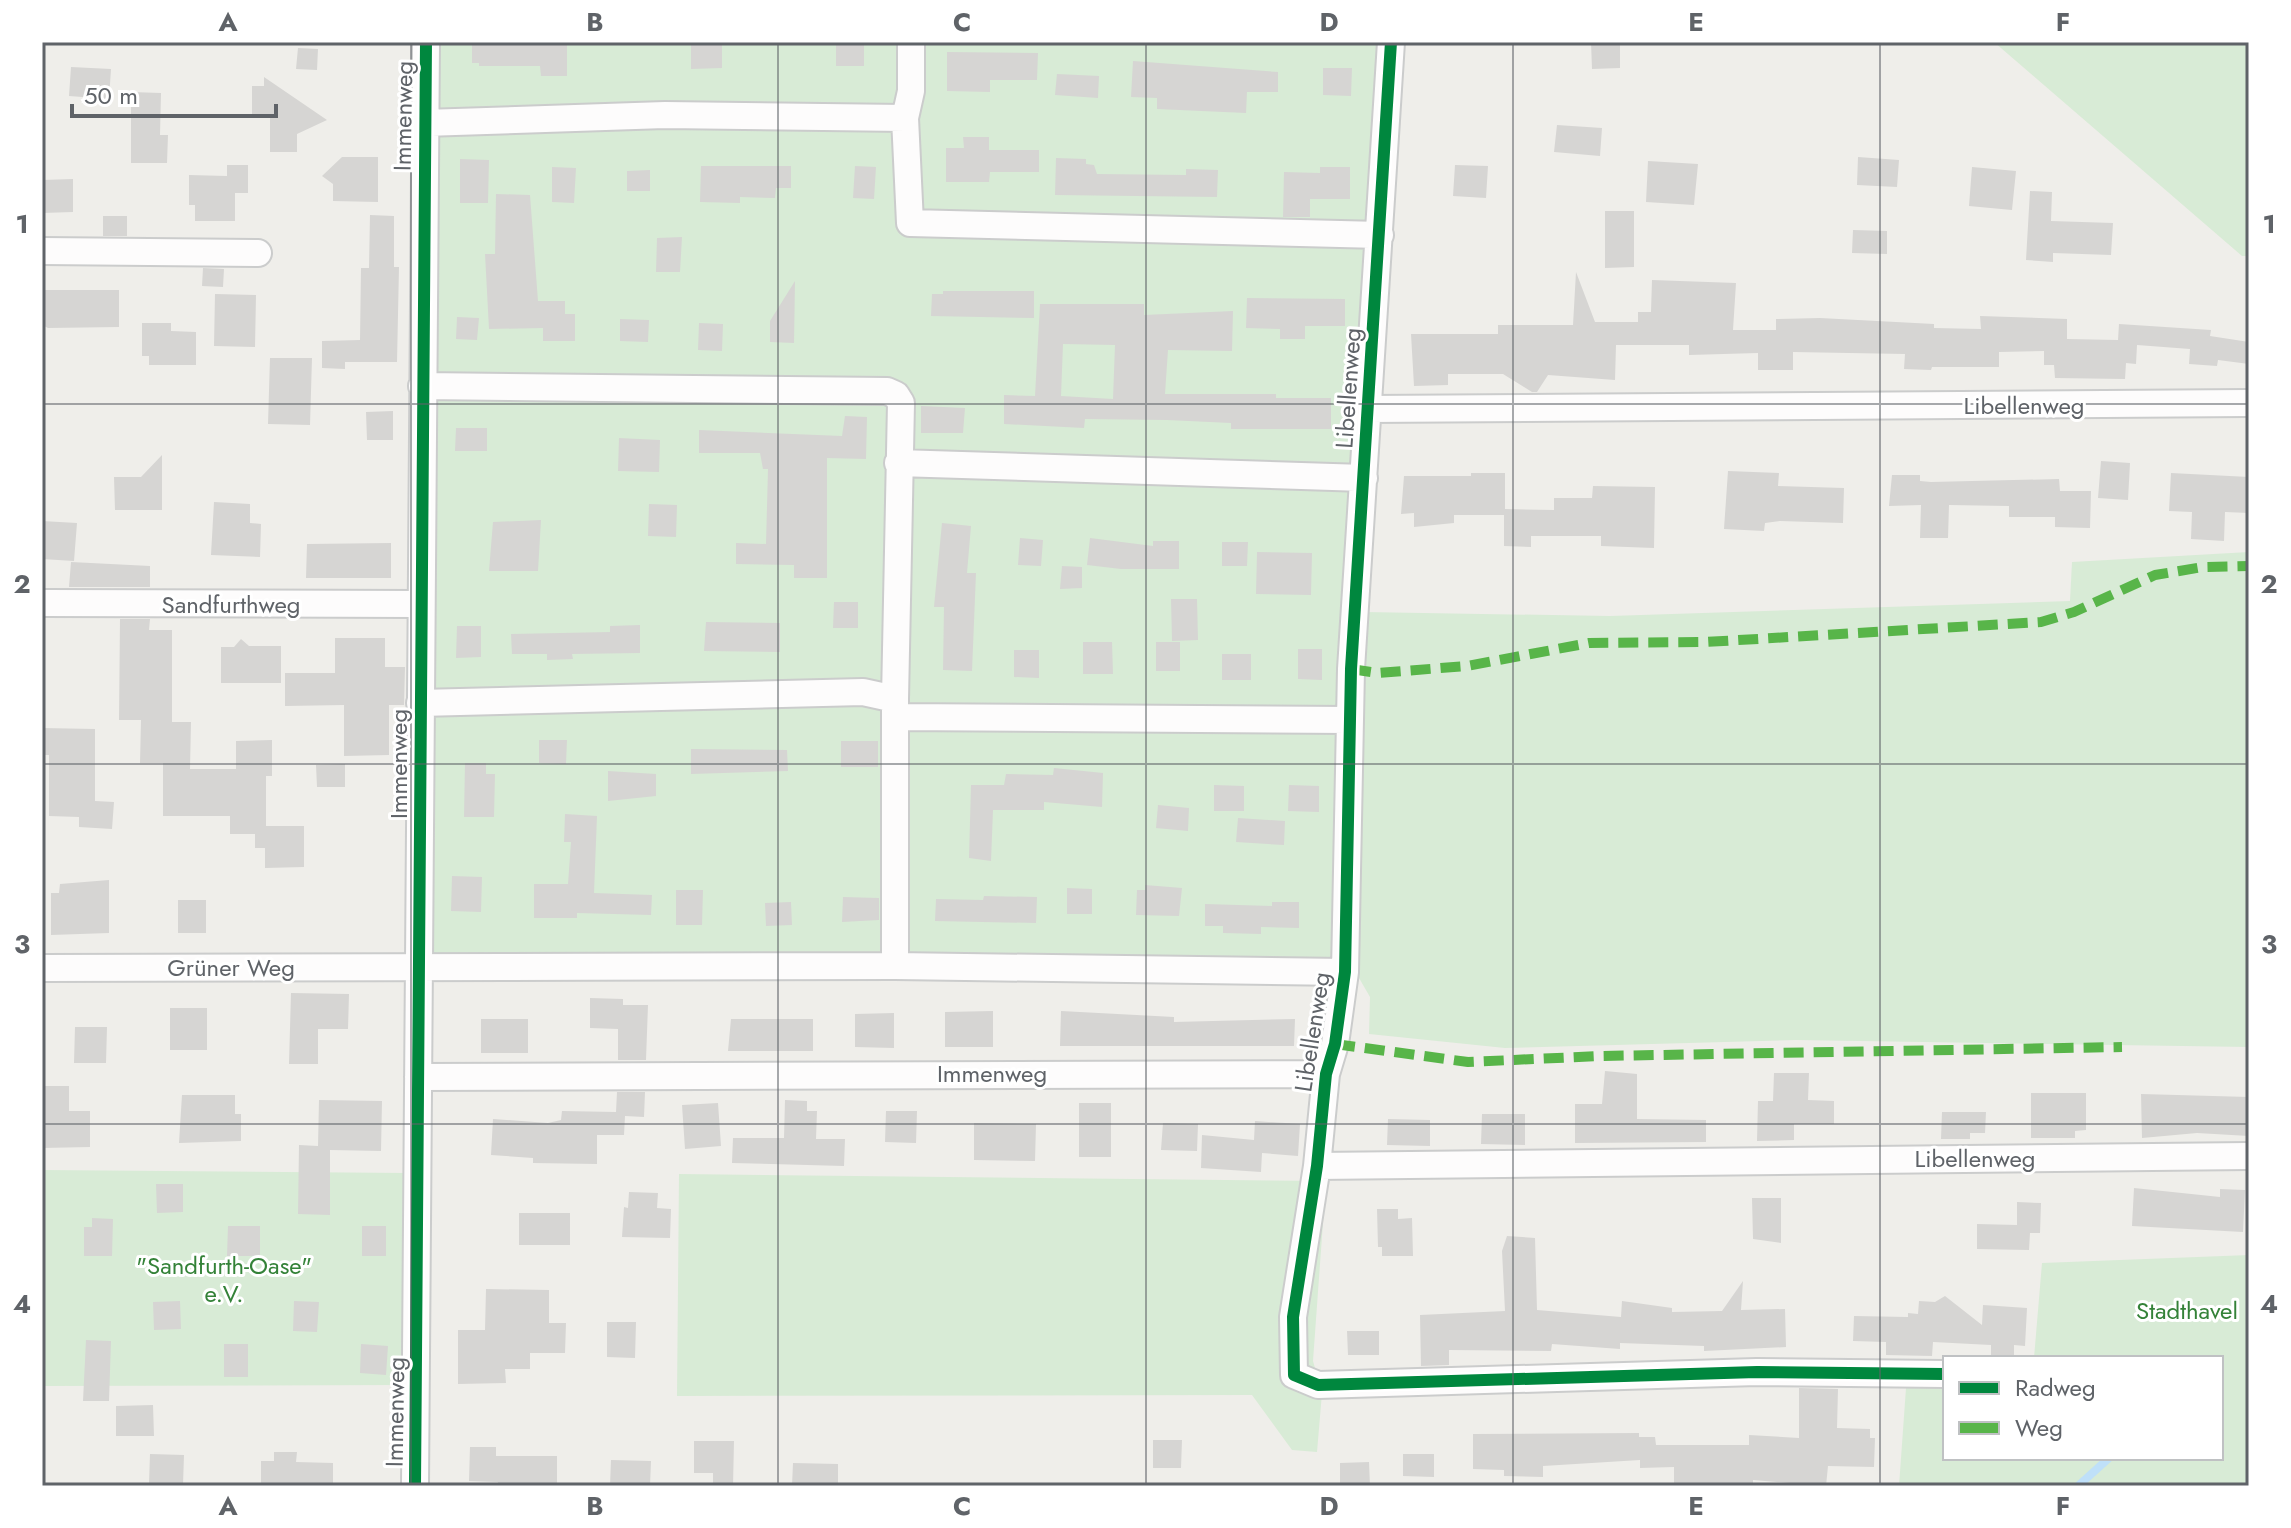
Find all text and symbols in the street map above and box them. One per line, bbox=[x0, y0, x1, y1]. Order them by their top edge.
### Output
text: A bbox=[217, 3, 238, 41]
text: B bbox=[586, 3, 604, 41]
text: C bbox=[953, 3, 971, 41]
text: D bbox=[1319, 3, 1339, 41]
text: E bbox=[1688, 3, 1704, 41]
text: F bbox=[2056, 3, 2070, 41]
street label: Immenweg bbox=[385, 61, 421, 171]
scale bar bbox=[72, 68, 276, 118]
text: 50 m bbox=[84, 78, 138, 113]
text: 1 bbox=[15, 205, 29, 243]
text: 1 bbox=[2262, 205, 2276, 243]
street label: Libellenweg bbox=[1326, 326, 1370, 450]
street label: Libellenweg bbox=[1964, 388, 2084, 423]
text: 2 bbox=[13, 565, 31, 603]
text: 2 bbox=[2260, 565, 2278, 603]
street label: Sandfurthweg bbox=[162, 587, 300, 622]
street label: Immenweg bbox=[381, 709, 416, 819]
text: 3 bbox=[14, 925, 30, 963]
text: 3 bbox=[2261, 925, 2277, 963]
street label: Grüner Weg bbox=[167, 950, 295, 985]
street label: Libellenweg bbox=[1285, 970, 1339, 1094]
street label: Immenweg bbox=[937, 1056, 1047, 1091]
street label: Libellenweg bbox=[1915, 1141, 2035, 1176]
park label: "Sandfurth-Oase" e.V. bbox=[136, 1248, 312, 1311]
text: 4 bbox=[13, 1285, 31, 1323]
text: 4 bbox=[2260, 1285, 2278, 1323]
park label: Stadthavel bbox=[2136, 1293, 2238, 1328]
legend bbox=[1943, 1356, 2223, 1460]
street label: Immenweg bbox=[377, 1357, 413, 1467]
text: Radweg bbox=[2015, 1370, 2096, 1405]
text: Weg bbox=[2015, 1410, 2063, 1445]
text: A bbox=[217, 1487, 238, 1525]
text: B bbox=[586, 1487, 604, 1525]
text: C bbox=[953, 1487, 971, 1525]
text: D bbox=[1319, 1487, 1339, 1525]
text: E bbox=[1688, 1487, 1704, 1525]
text: F bbox=[2056, 1487, 2070, 1525]

